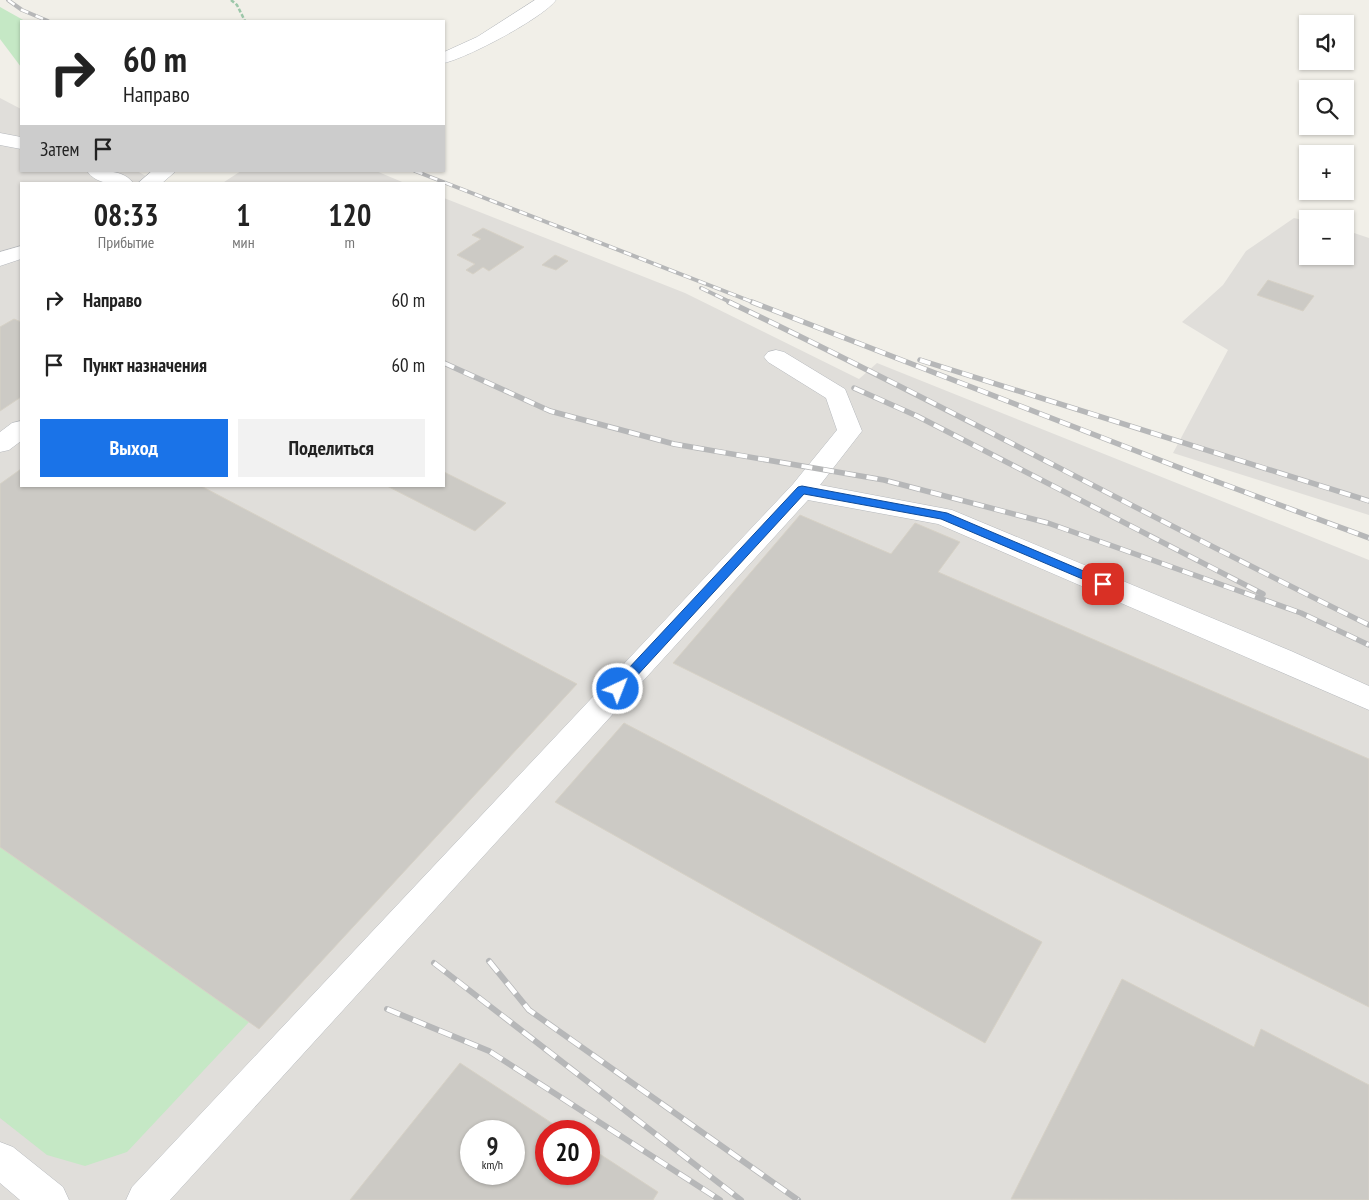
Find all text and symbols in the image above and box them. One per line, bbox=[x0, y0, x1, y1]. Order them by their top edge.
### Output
map controls bbox=[1299, 15, 1354, 265]
button: sound bbox=[1299, 15, 1354, 70]
text: 60 m bbox=[123, 36, 187, 82]
icon: right bbox=[40, 40, 105, 105]
text: Направо bbox=[123, 80, 190, 108]
button: search bbox=[1299, 80, 1354, 135]
icon: arrive bbox=[89, 135, 117, 163]
text: Затем bbox=[40, 137, 79, 161]
button: + bbox=[1299, 145, 1354, 200]
text: 08:33 bbox=[94, 195, 159, 234]
text: 1 bbox=[236, 195, 251, 234]
text: 120 bbox=[328, 195, 371, 234]
button: − bbox=[1299, 210, 1354, 265]
text: Прибытие bbox=[98, 232, 154, 252]
text: мин bbox=[232, 232, 255, 252]
text: m bbox=[345, 232, 355, 252]
icon: right bbox=[40, 286, 68, 314]
text: Направо bbox=[83, 288, 142, 312]
text: 60 m bbox=[392, 288, 425, 312]
icon: arrive bbox=[40, 351, 68, 379]
text: Пункт назначения bbox=[83, 353, 207, 377]
text: 60 m bbox=[392, 353, 425, 377]
button: Выход bbox=[40, 419, 228, 477]
button: Поделиться bbox=[238, 419, 425, 477]
pin bbox=[1082, 563, 1124, 605]
icon: arrive bbox=[1089, 570, 1117, 598]
position arrow bbox=[591, 662, 643, 714]
speed limit sign: 20 bbox=[535, 1120, 600, 1185]
text: 9 bbox=[487, 1130, 498, 1162]
text: km/h bbox=[482, 1157, 503, 1172]

